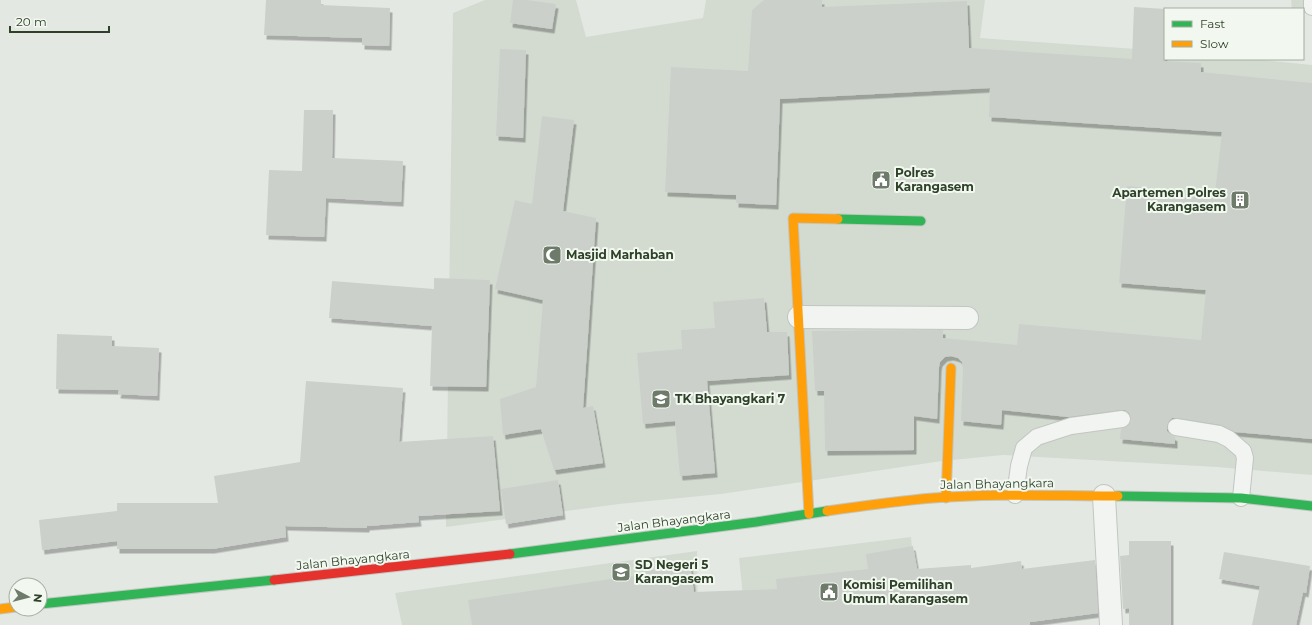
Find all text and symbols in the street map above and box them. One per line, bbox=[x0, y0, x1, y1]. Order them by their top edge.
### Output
scale bar bbox=[10, 8, 109, 34]
legend bbox=[1164, 8, 1304, 60]
text: 20 m bbox=[16, 14, 47, 29]
text: Fast bbox=[1200, 16, 1225, 31]
text: Slow bbox=[1200, 36, 1229, 51]
place label: Polres Karangasem bbox=[895, 165, 974, 194]
public building icon: Polres Karangasem bbox=[870, 169, 892, 191]
place label: Apartemen Polres Karangasem bbox=[1111, 185, 1227, 214]
building icon: Apartemen Polres Karangasem bbox=[1229, 189, 1251, 211]
mosque icon: Masjid Marhaban bbox=[541, 244, 563, 266]
place label: Masjid Marhaban bbox=[566, 247, 674, 262]
school or university icon: TK Bhayangkari 7 bbox=[650, 388, 672, 410]
place label: TK Bhayangkari 7 bbox=[675, 391, 786, 406]
street label: Jalan Bhayangkara bbox=[939, 475, 1054, 492]
street label: Jalan Bhayangkara bbox=[616, 506, 731, 535]
street label: Jalan Bhayangkara bbox=[295, 546, 410, 573]
place label: SD Negeri 5 Karangasem bbox=[635, 557, 714, 586]
school or university icon: SD Negeri 5 Karangasem bbox=[610, 561, 632, 583]
north arrow bbox=[8, 577, 48, 617]
place label: Komisi Pemilihan Umum Karangasem bbox=[843, 577, 968, 606]
public building icon: Komisi Pemilihan Umum Karangasem bbox=[818, 581, 840, 603]
text: N bbox=[30, 593, 45, 603]

